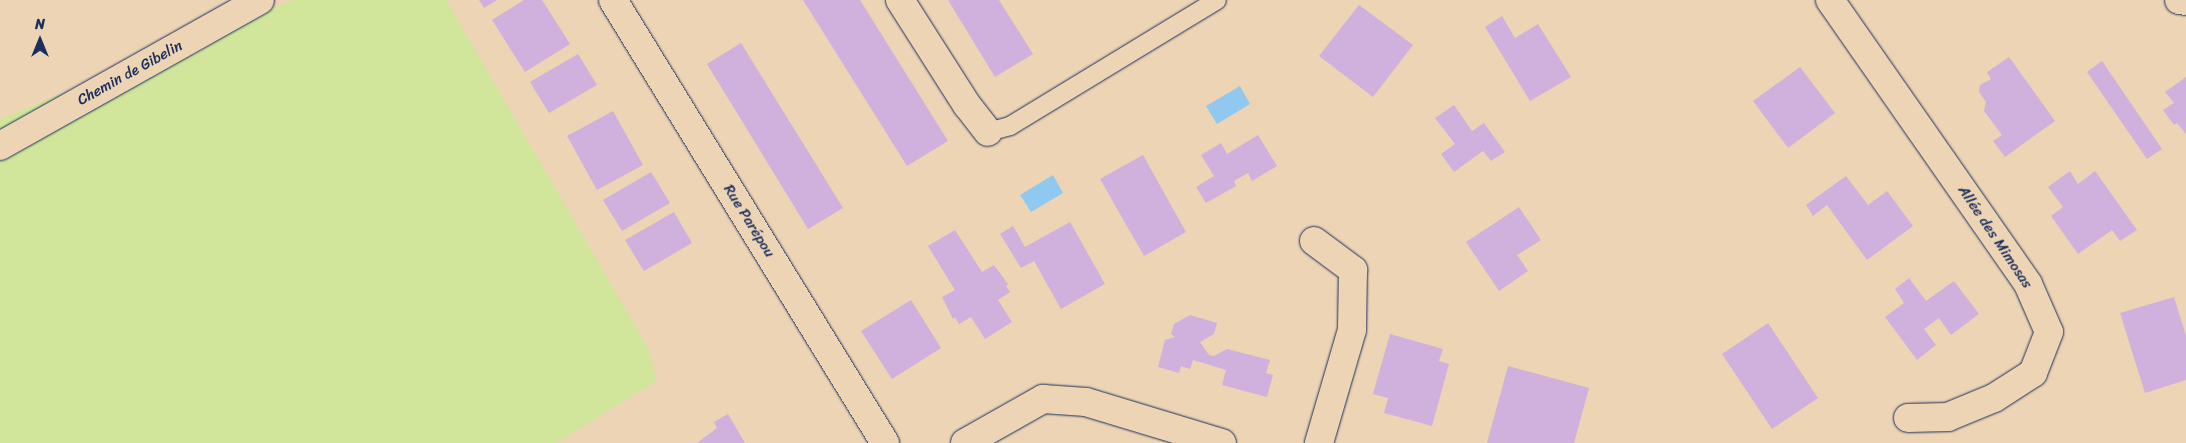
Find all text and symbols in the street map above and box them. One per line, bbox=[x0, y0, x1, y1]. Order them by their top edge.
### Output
text: N bbox=[35, 12, 45, 37]
north arrow bbox=[15, 15, 65, 65]
street label: Chemin de Gibelin bbox=[74, 36, 186, 110]
street label: Rue Parépou bbox=[719, 181, 779, 261]
street label: Allée des Mimosas bbox=[1954, 182, 2036, 292]

